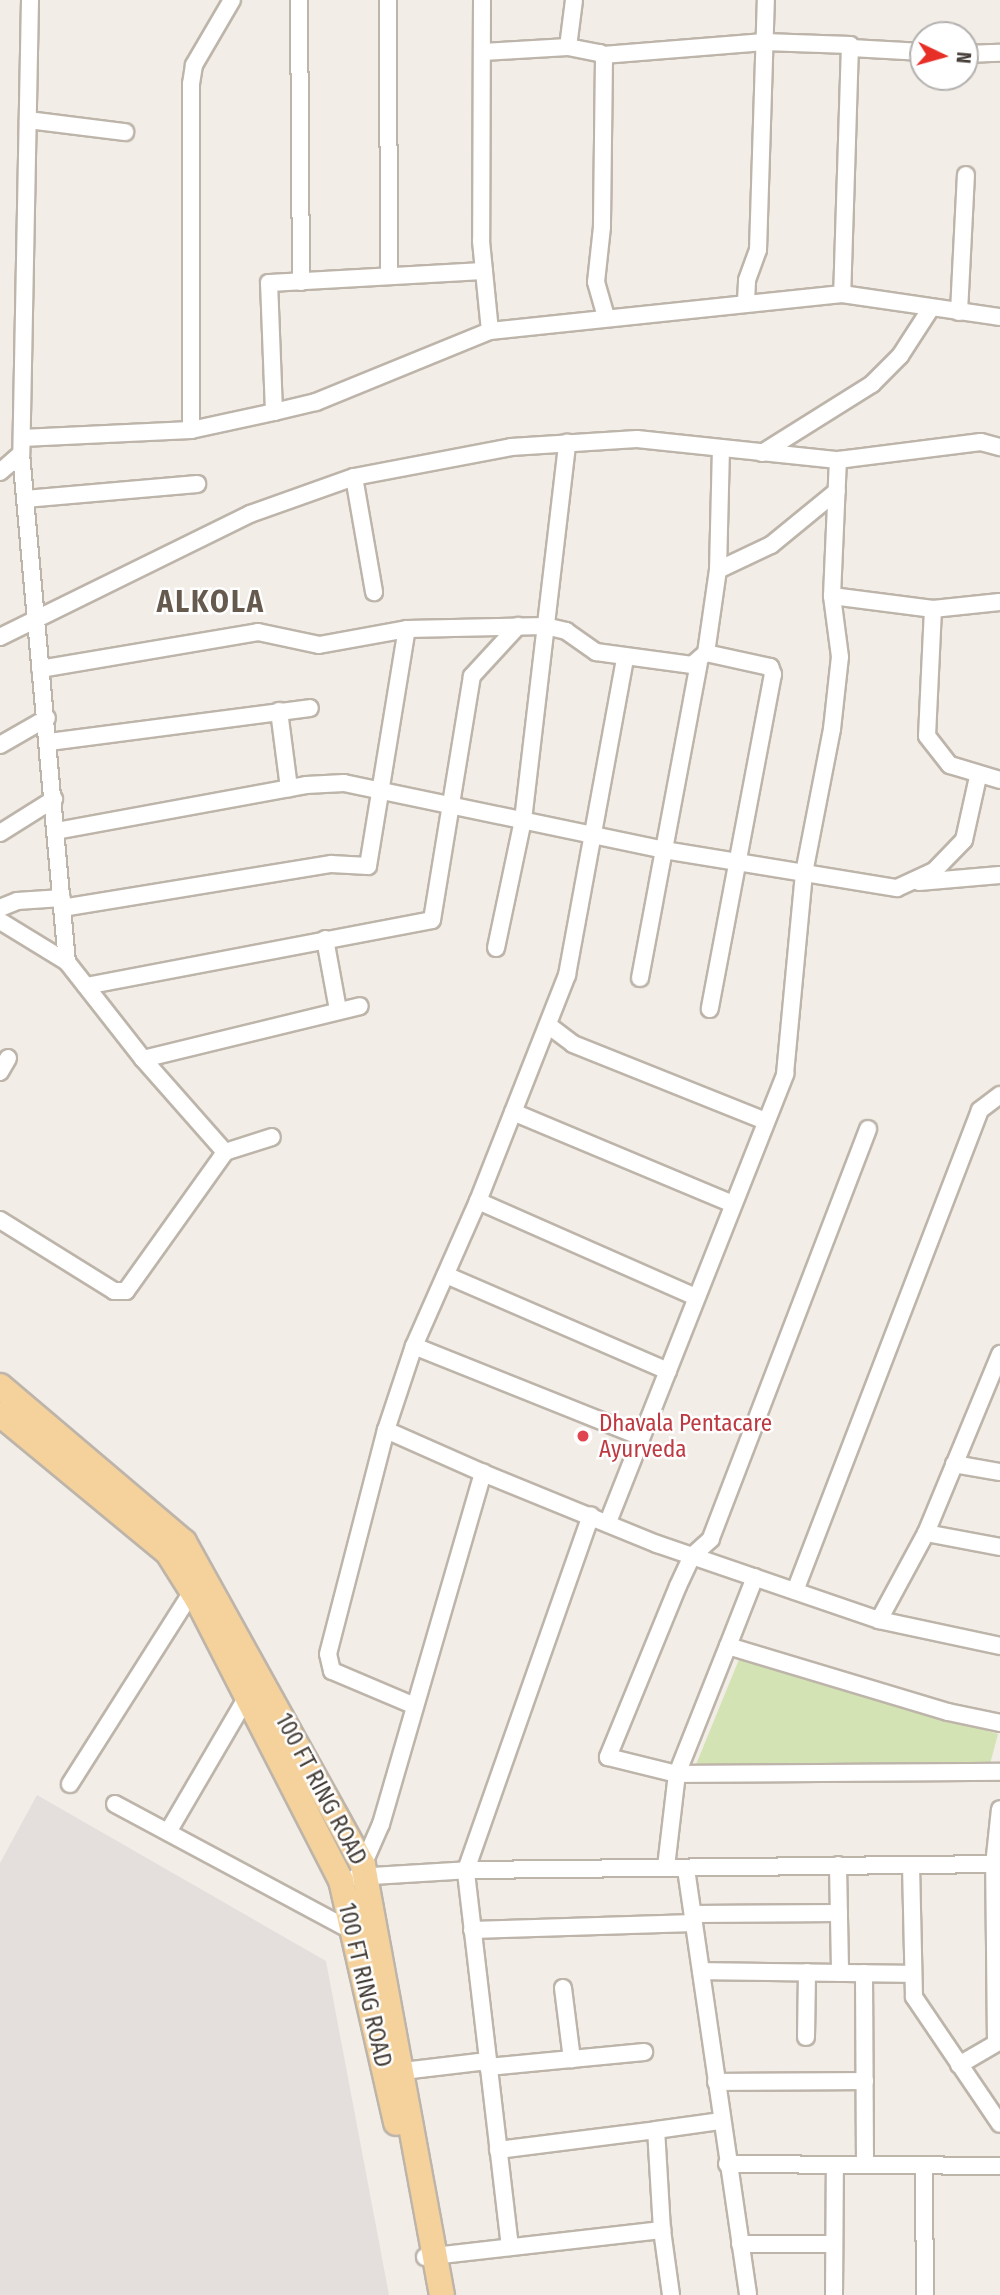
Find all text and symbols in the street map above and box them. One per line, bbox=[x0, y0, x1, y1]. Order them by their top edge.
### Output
north arrow bbox=[909, 21, 979, 91]
text: N bbox=[951, 51, 975, 64]
district label: ALKOLA bbox=[158, 584, 264, 620]
place label: Dhavala Pentacare Ayurveda bbox=[599, 1409, 772, 1463]
marker: Dhavala Pentacare Ayurveda bbox=[573, 1426, 593, 1446]
street label: 100 FT RING ROAD bbox=[269, 1709, 373, 1869]
street label: 100 FT RING ROAD bbox=[333, 1900, 397, 2070]

